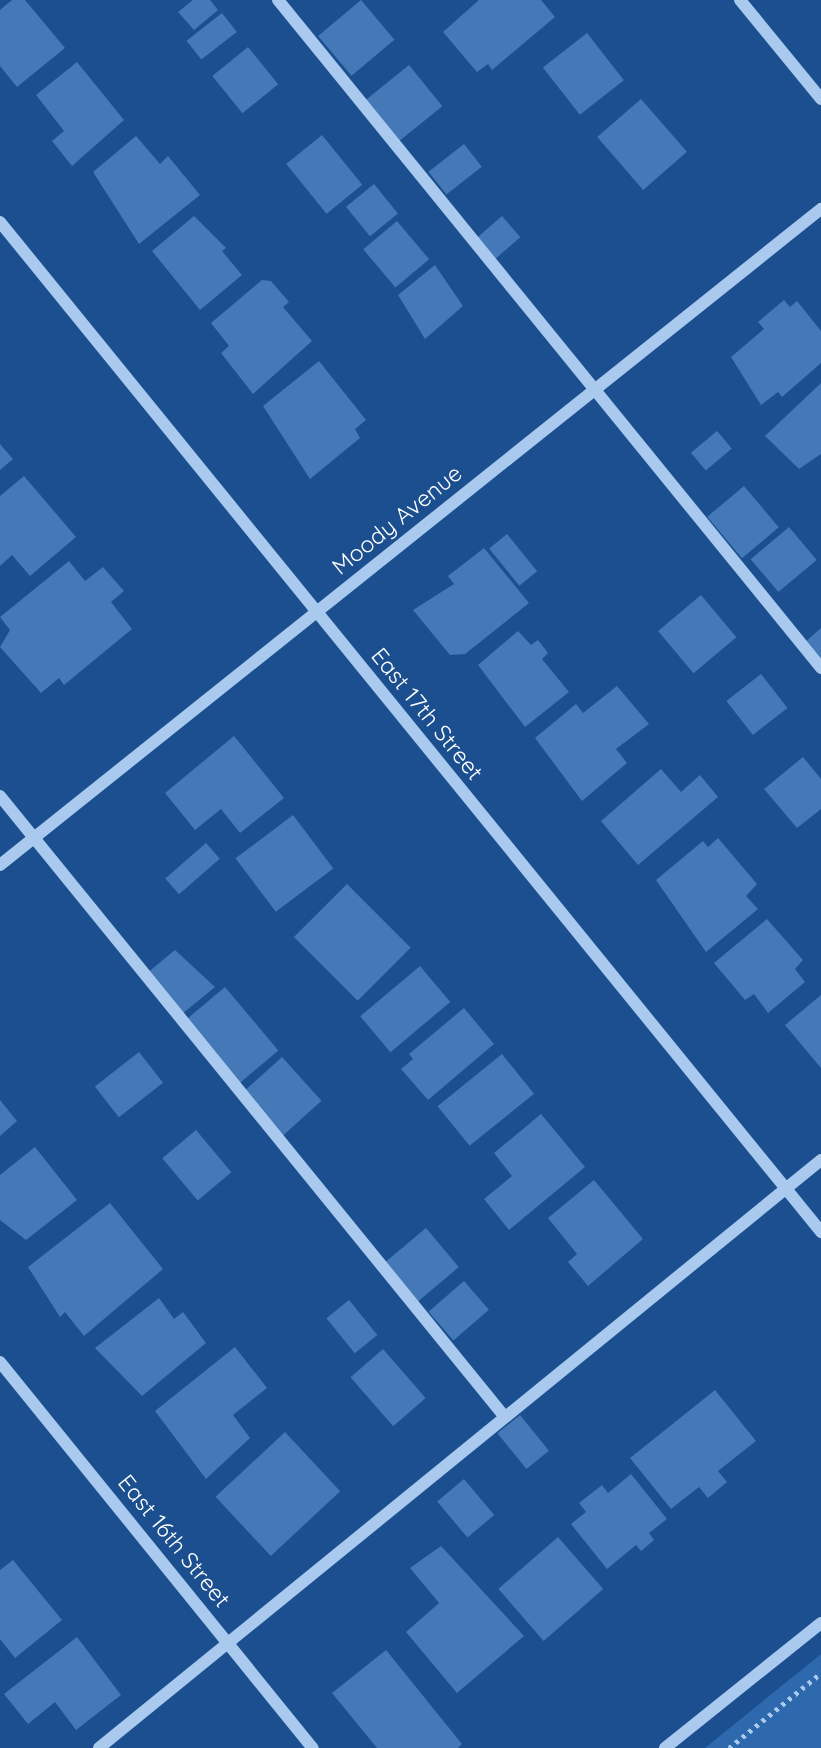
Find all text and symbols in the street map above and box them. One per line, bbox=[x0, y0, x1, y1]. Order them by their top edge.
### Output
street label: Moody Avenue bbox=[327, 459, 467, 581]
street label: East 17th Street bbox=[365, 642, 489, 786]
street label: East 16th Street bbox=[112, 1469, 236, 1613]

